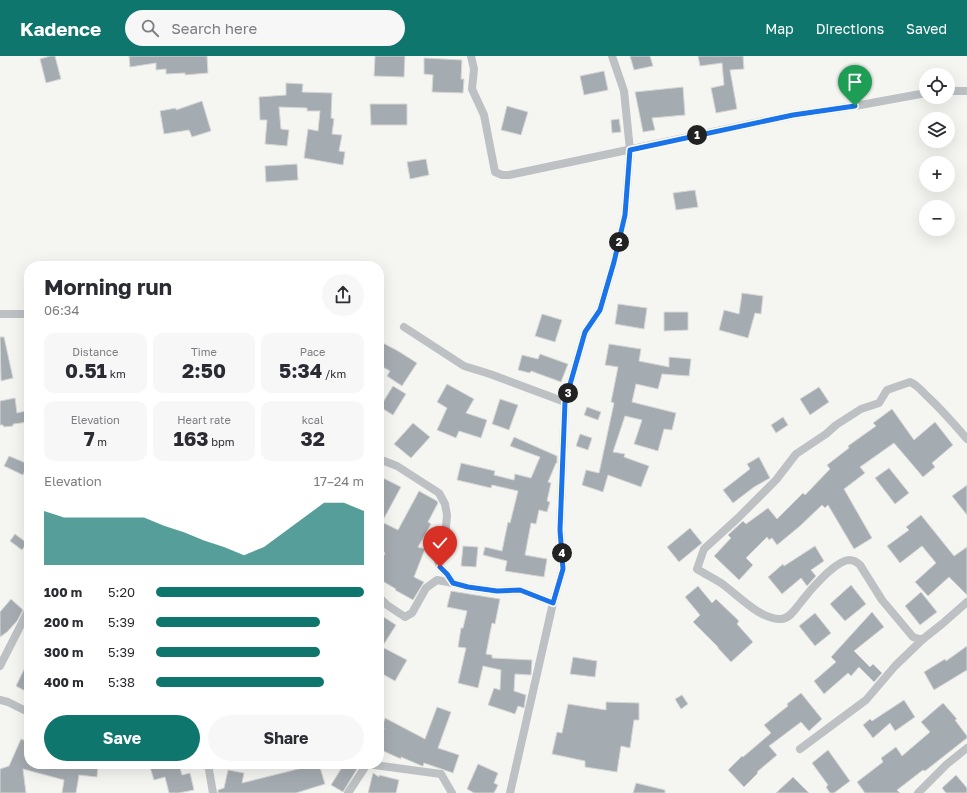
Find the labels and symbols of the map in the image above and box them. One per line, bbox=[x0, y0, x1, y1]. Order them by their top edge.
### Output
pin bbox=[838, 65, 872, 106]
pin: 1 bbox=[687, 125, 707, 145]
pin: 2 bbox=[609, 232, 629, 252]
pin: 3 bbox=[558, 383, 578, 403]
pin bbox=[423, 526, 457, 567]
pin: 4 bbox=[552, 543, 572, 563]

